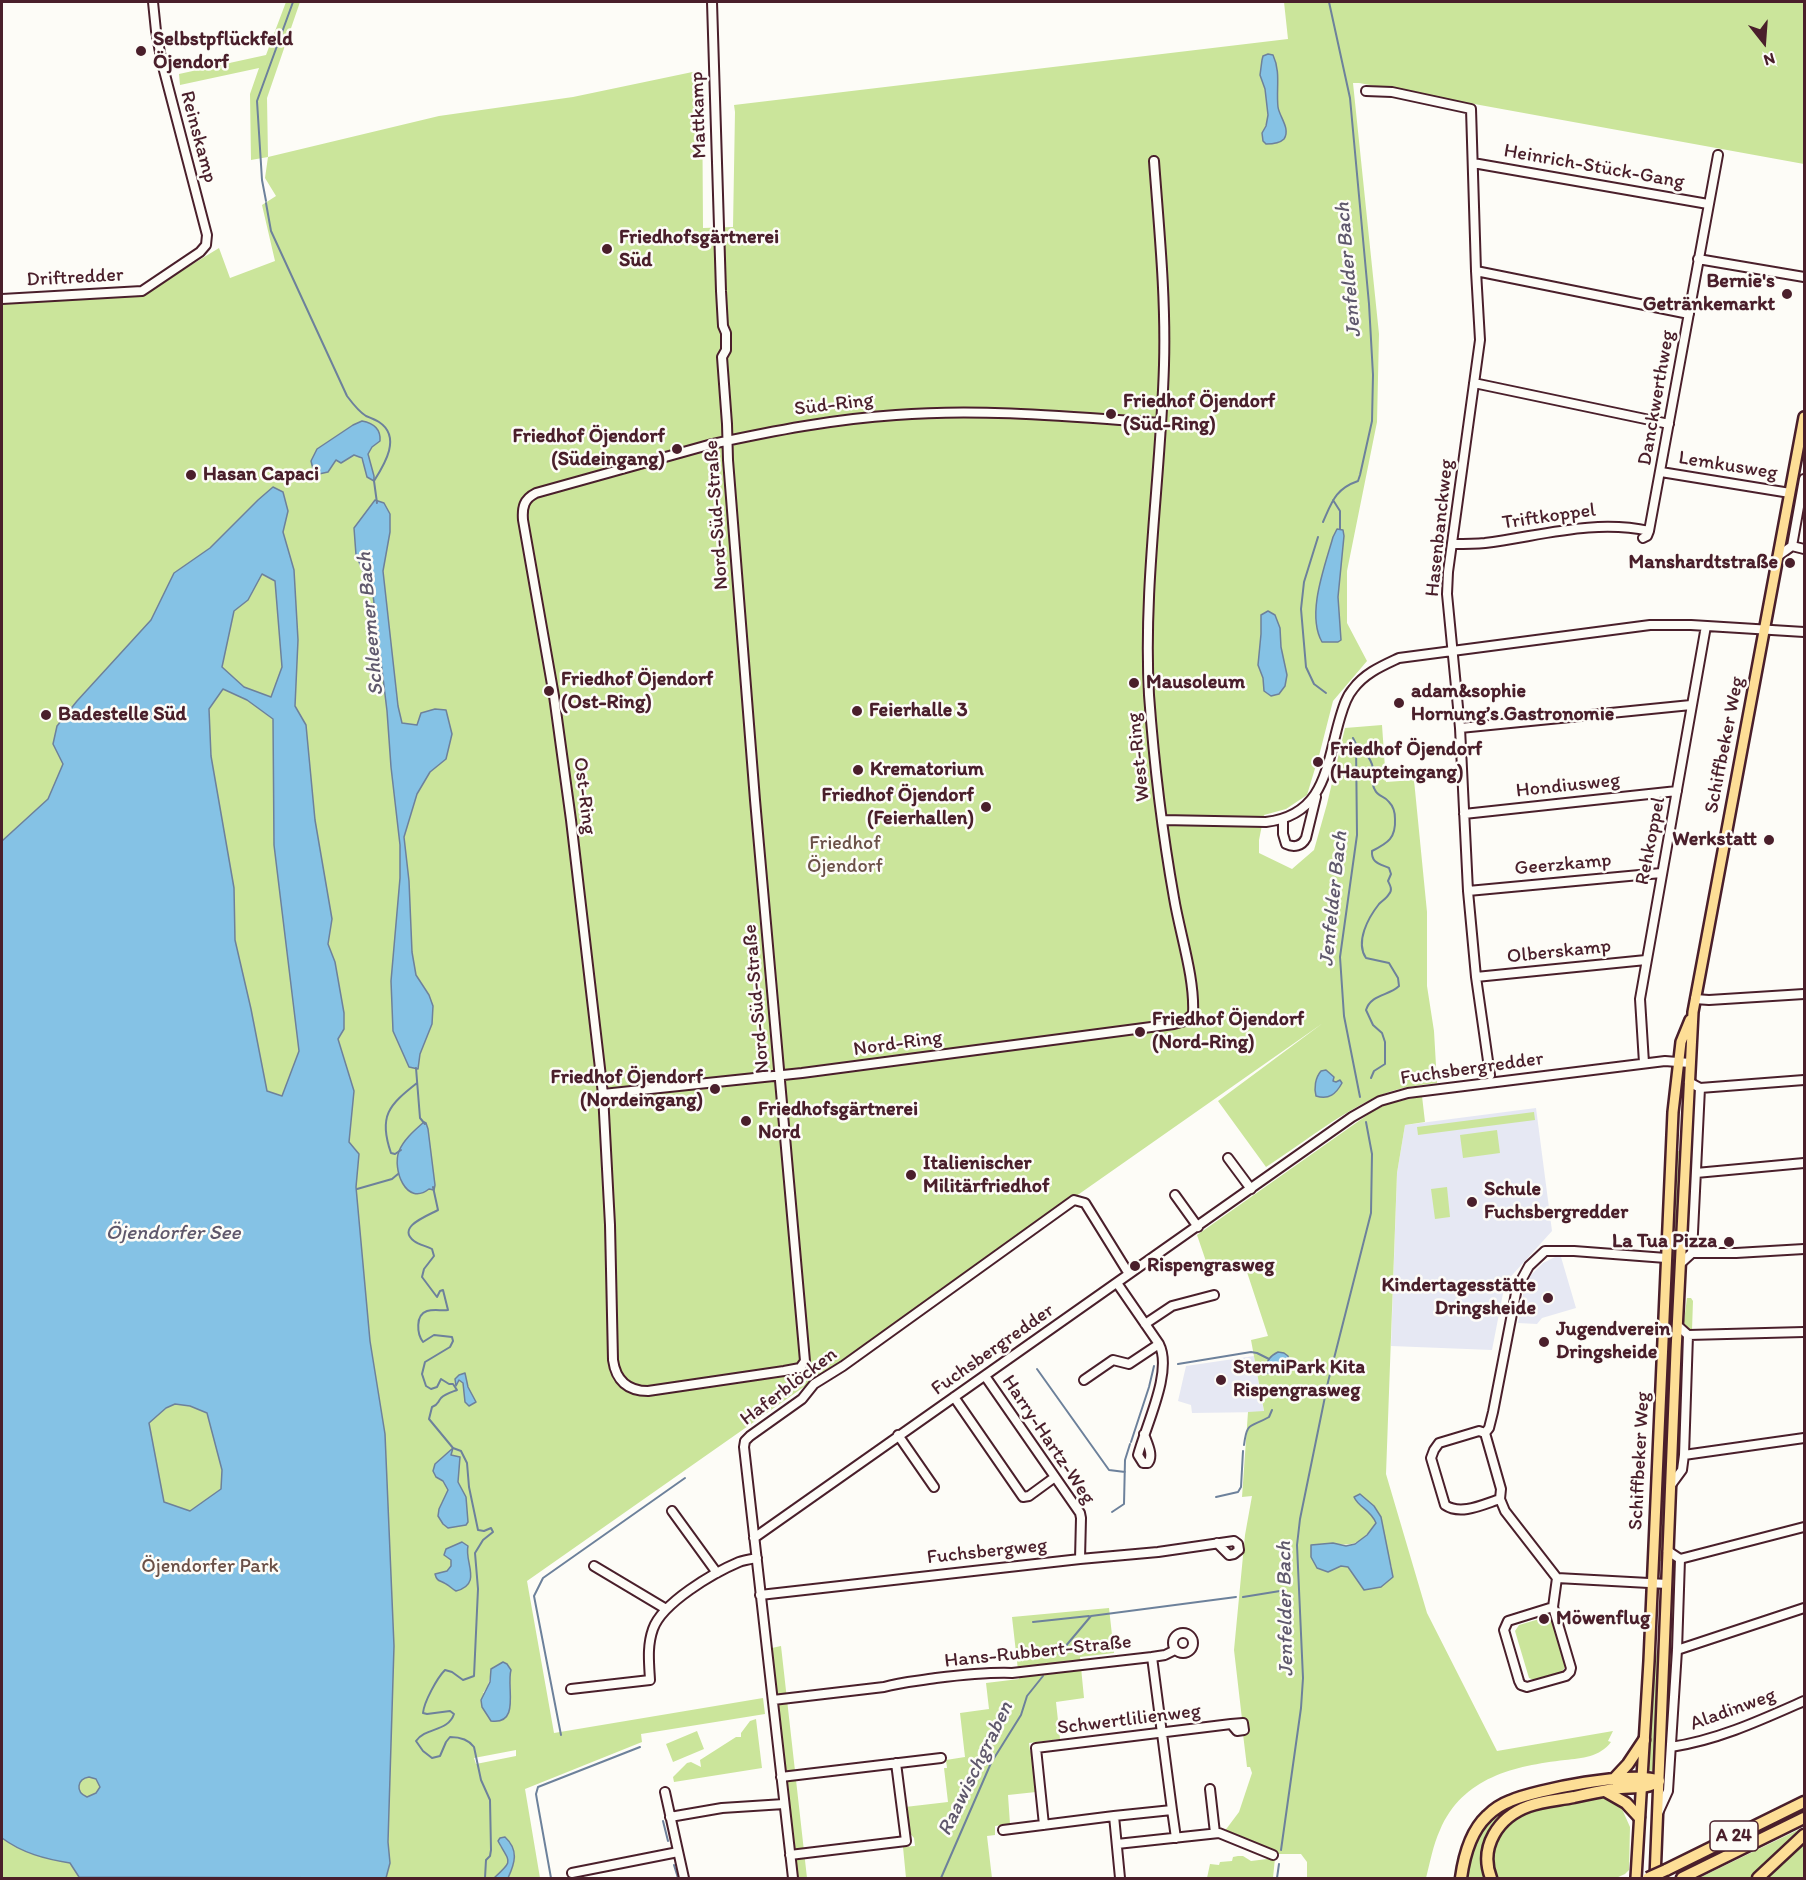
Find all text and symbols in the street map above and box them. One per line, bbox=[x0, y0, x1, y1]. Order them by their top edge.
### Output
north arrow bbox=[1734, 12, 1794, 72]
place label: Selbstpflückfeld Öjendorf bbox=[153, 28, 293, 75]
marker: Selbstpflückfeld Öjendorf bbox=[134, 44, 148, 58]
text: N bbox=[1761, 49, 1777, 70]
street label: Mattkamp bbox=[685, 71, 713, 159]
street label: Reinskamp bbox=[174, 88, 222, 186]
street label: Heinrich-Stück-Gang bbox=[1502, 139, 1686, 195]
water label: Jenfelder Bach bbox=[1331, 201, 1367, 339]
place label: Friedhofsgärtnerei Süd bbox=[619, 226, 779, 273]
marker: Friedhofsgärtnerei Süd bbox=[600, 242, 614, 256]
street label: Driftredder bbox=[26, 263, 124, 293]
place label: Bernie's Getränkemarkt bbox=[1643, 270, 1775, 317]
marker: Bernie's Getränkemarkt bbox=[1780, 287, 1794, 301]
street label: Danckwerthweg bbox=[1633, 329, 1681, 467]
street label: Süd-Ring bbox=[793, 388, 875, 422]
place label: Friedhof Öjendorf (Süd-Ring) bbox=[1123, 390, 1275, 437]
marker: Friedhof Öjendorf (Süd-Ring) bbox=[1104, 407, 1118, 421]
place label: Friedhof Öjendorf (Südeingang) bbox=[513, 425, 665, 472]
street label: Nord-Süd-Straße bbox=[700, 439, 734, 591]
marker: Friedhof Öjendorf (Südeingang) bbox=[670, 442, 684, 456]
street label: Lemkusweg bbox=[1677, 446, 1779, 486]
street label: Hasenbanckweg bbox=[1421, 458, 1459, 598]
place label: Hasan Capaci bbox=[203, 463, 319, 487]
marker: Hasan Capaci bbox=[184, 468, 198, 482]
street label: Triftkoppel bbox=[1501, 499, 1597, 535]
water label: Schleemer Bach bbox=[352, 551, 390, 697]
place label: Manshardtstraße bbox=[1629, 551, 1778, 575]
marker: Manshardtstraße bbox=[1783, 556, 1797, 570]
place label: Friedhof Öjendorf (Ost-Ring) bbox=[561, 668, 713, 715]
place label: Mausoleum bbox=[1146, 671, 1245, 695]
street label: Schiffbeker Weg bbox=[1700, 675, 1750, 815]
marker: Mausoleum bbox=[1127, 676, 1141, 690]
place label: adam&sophie Hornung’s Gastronomie bbox=[1411, 680, 1614, 727]
marker: Friedhof Öjendorf (Ost-Ring) bbox=[542, 684, 556, 698]
marker: adam&sophie Hornung’s Gastronomie bbox=[1392, 696, 1406, 710]
place label: Feierhalle 3 bbox=[869, 699, 968, 723]
place label: Badestelle Süd bbox=[58, 703, 187, 727]
marker: Feierhalle 3 bbox=[850, 704, 864, 718]
marker: Badestelle Süd bbox=[39, 708, 53, 722]
street label: West-Ring bbox=[1122, 711, 1156, 803]
place label: Friedhof Öjendorf (Haupteingang) bbox=[1330, 738, 1482, 785]
marker: Friedhof Öjendorf (Haupteingang) bbox=[1311, 755, 1325, 769]
street label: Ost-Ring bbox=[567, 756, 601, 836]
place label: Krematorium bbox=[870, 758, 984, 782]
marker: Krematorium bbox=[851, 763, 865, 777]
street label: Hondiusweg bbox=[1515, 769, 1621, 803]
place label: Friedhof Öjendorf (Feierhallen) bbox=[822, 784, 974, 831]
street label: Rehkoppel bbox=[1631, 795, 1671, 887]
marker: Friedhof Öjendorf (Feierhallen) bbox=[979, 800, 993, 814]
place label: Werkstatt bbox=[1672, 828, 1757, 852]
water label: Jenfelder Bach bbox=[1314, 830, 1354, 968]
park label: Friedhof Öjendorf bbox=[807, 832, 883, 879]
marker: Werkstatt bbox=[1762, 833, 1776, 847]
street label: Geerzkamp bbox=[1513, 849, 1613, 881]
street label: Nord-Süd-Straße bbox=[739, 923, 775, 1075]
street label: Olberskamp bbox=[1506, 935, 1612, 969]
place label: Friedhof Öjendorf (Nord-Ring) bbox=[1152, 1008, 1304, 1055]
marker: Friedhof Öjendorf (Nord-Ring) bbox=[1133, 1025, 1147, 1039]
street label: Nord-Ring bbox=[852, 1026, 944, 1062]
street label: Fuchsbergredder bbox=[1399, 1047, 1545, 1091]
place label: Friedhof Öjendorf (Nordeingang) bbox=[551, 1066, 703, 1113]
marker: Friedhof Öjendorf (Nordeingang) bbox=[708, 1082, 722, 1096]
place label: Friedhofsgärtnerei Nord bbox=[758, 1098, 918, 1145]
marker: Friedhofsgärtnerei Nord bbox=[739, 1114, 753, 1128]
place label: Italienischer Militärfriedhof bbox=[923, 1152, 1050, 1199]
marker: Italienischer Militärfriedhof bbox=[904, 1168, 918, 1182]
place label: Schule Fuchsbergredder bbox=[1484, 1178, 1628, 1225]
marker: Schule Fuchsbergredder bbox=[1465, 1195, 1479, 1209]
water label: Öjendorfer See bbox=[106, 1221, 240, 1247]
place label: La Tua Pizza bbox=[1612, 1230, 1717, 1254]
marker: La Tua Pizza bbox=[1722, 1235, 1736, 1249]
place label: Rispengrasweg bbox=[1147, 1254, 1274, 1278]
marker: Rispengrasweg bbox=[1128, 1259, 1142, 1273]
place label: Kindertagesstätte Dringsheide bbox=[1382, 1274, 1536, 1321]
marker: Kindertagesstätte Dringsheide bbox=[1541, 1291, 1555, 1305]
street label: Fuchsbergredder bbox=[927, 1299, 1059, 1401]
place label: Jugendverein Dringsheide bbox=[1556, 1318, 1670, 1365]
marker: Jugendverein Dringsheide bbox=[1537, 1335, 1551, 1349]
street label: Haferblöcken bbox=[736, 1343, 842, 1431]
place label: SterniPark Kita Rispengrasweg bbox=[1233, 1356, 1365, 1403]
street label: Harry-Hartz-Weg bbox=[996, 1371, 1100, 1509]
marker: SterniPark Kita Rispengrasweg bbox=[1214, 1373, 1228, 1387]
street label: Schiffbeker Weg bbox=[1624, 1391, 1656, 1531]
street label: Fuchsbergweg bbox=[926, 1534, 1048, 1570]
water label: Jenfelder Bach bbox=[1272, 1541, 1300, 1677]
park label: Öjendorfer Park bbox=[141, 1555, 279, 1579]
place label: Möwenflug bbox=[1556, 1607, 1650, 1631]
marker: Möwenflug bbox=[1537, 1612, 1551, 1626]
street label: Hans-Rubbert-Straße bbox=[943, 1630, 1133, 1674]
street label: Aladinweg bbox=[1687, 1683, 1779, 1737]
water label: Raawischgraben bbox=[933, 1698, 1019, 1840]
street label: Schwertlilienweg bbox=[1056, 1699, 1202, 1741]
road number: A 24 bbox=[1710, 1821, 1758, 1851]

